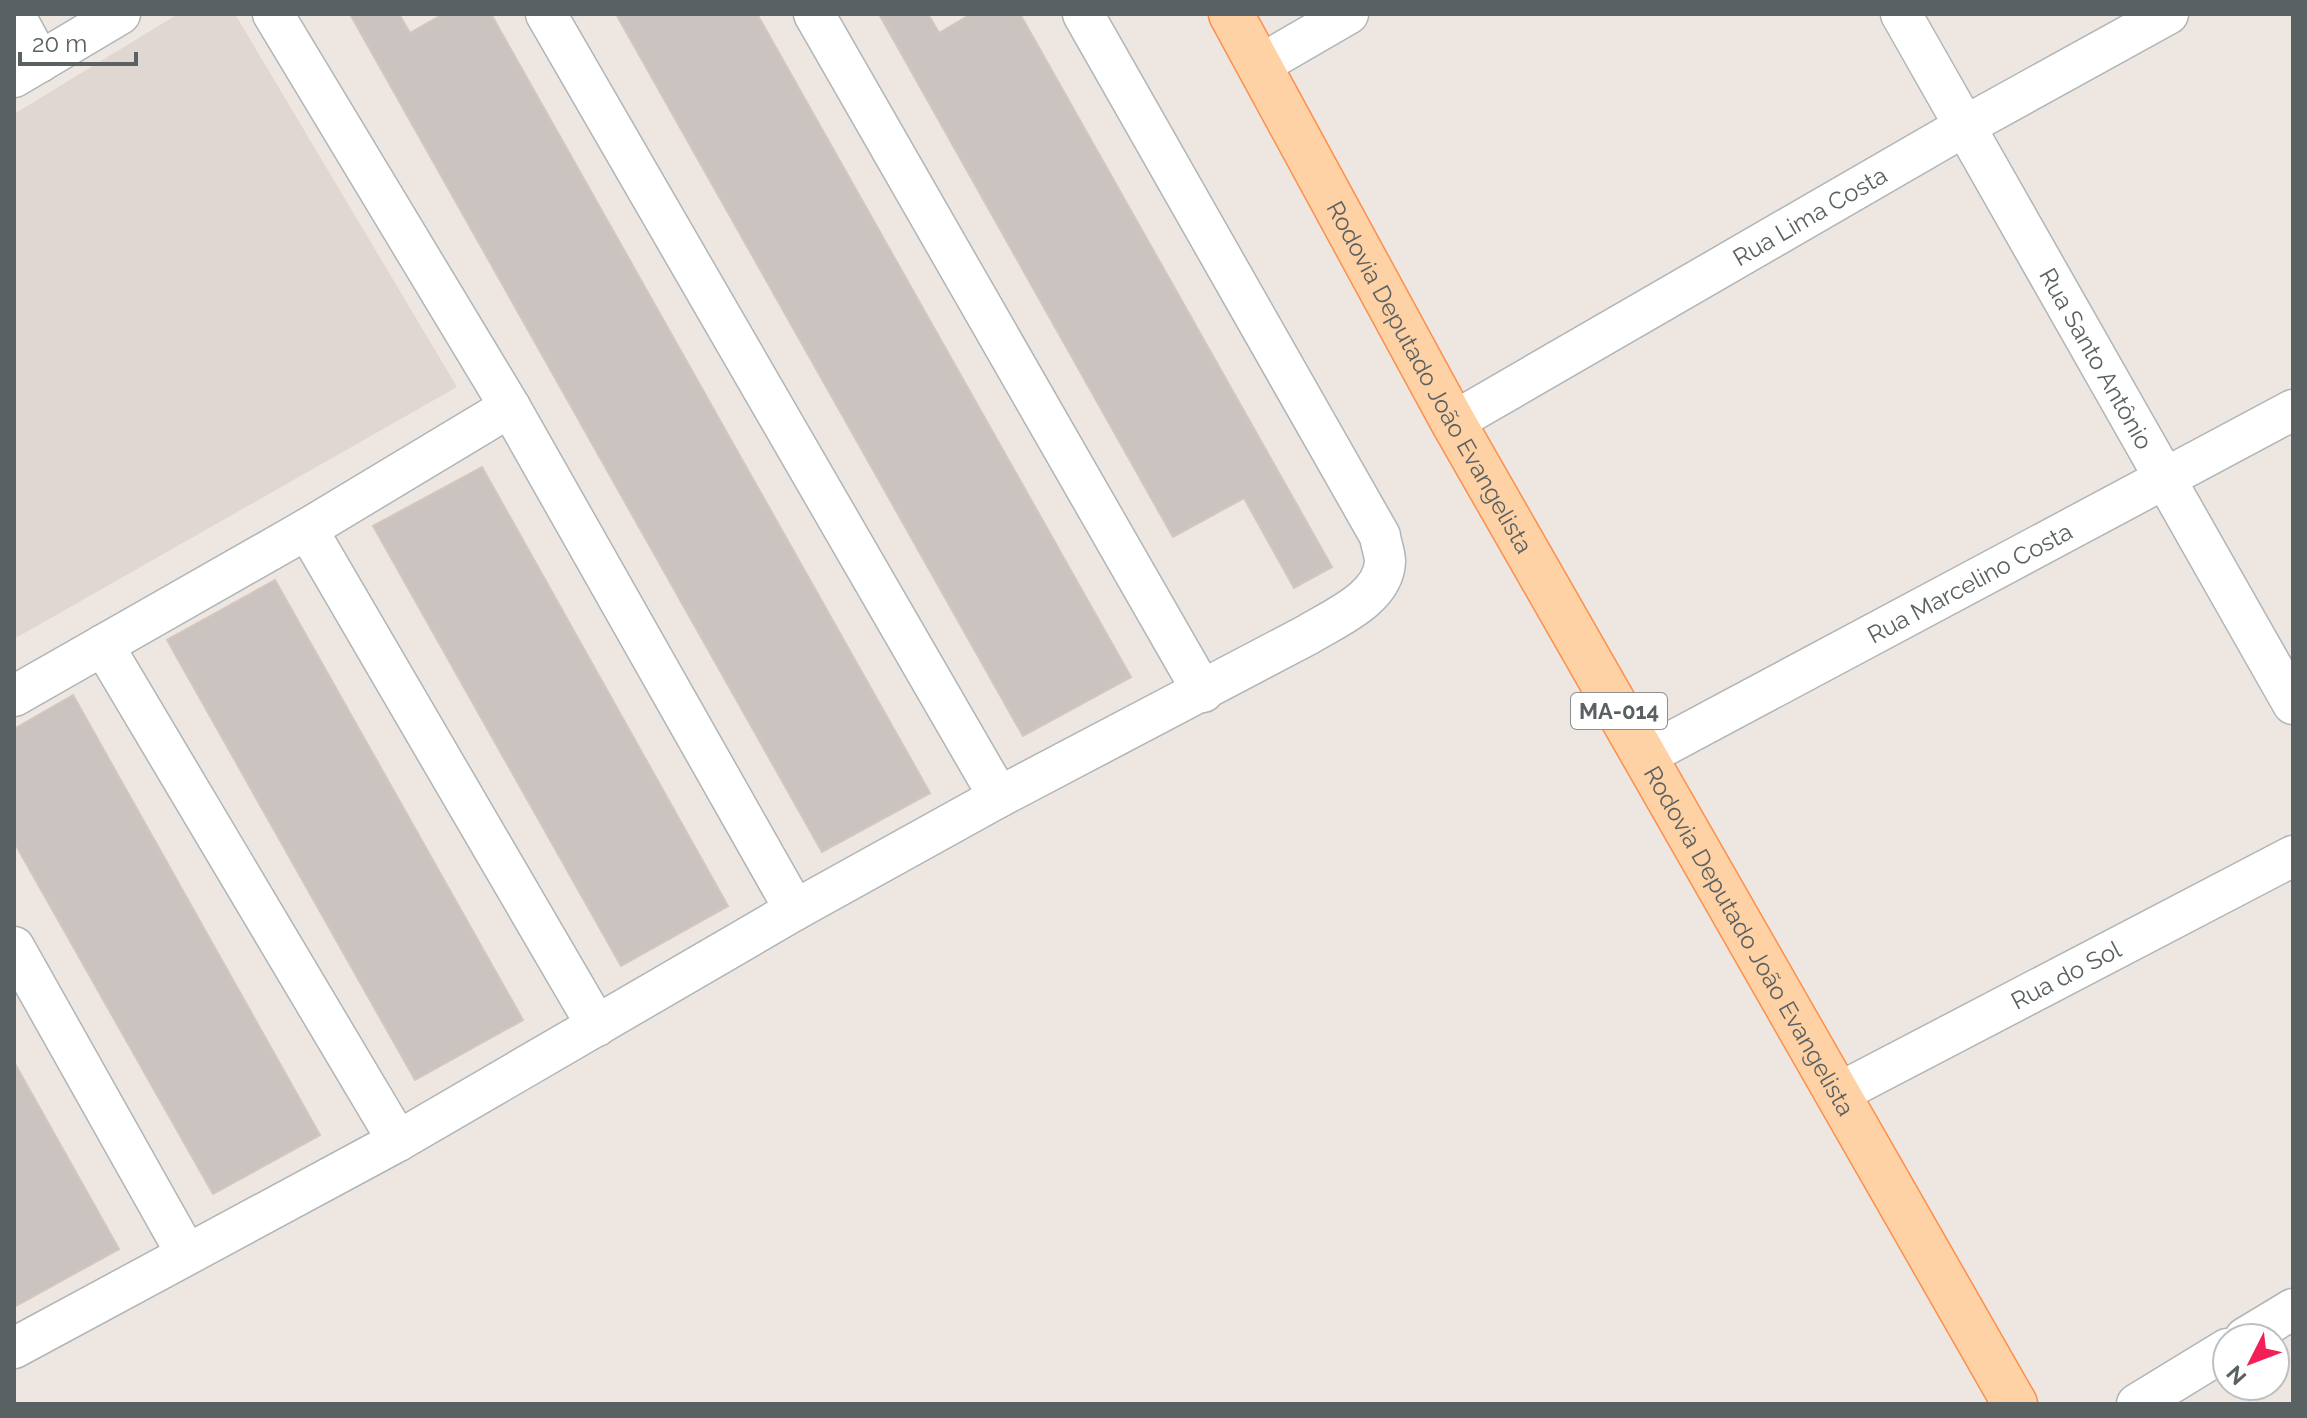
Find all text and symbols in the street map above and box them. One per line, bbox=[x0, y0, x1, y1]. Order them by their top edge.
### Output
scale bar bbox=[20, 16, 136, 66]
text: 20 m bbox=[32, 29, 87, 58]
street label: Rua Lima Costa bbox=[1728, 160, 1892, 272]
street label: Rodovia Deputado João Evangelista bbox=[1321, 196, 1539, 558]
street label: Rua Santo Antônio bbox=[2034, 263, 2160, 454]
street label: Rua Marcelino Costa bbox=[1862, 516, 2077, 649]
road number: MA-014 bbox=[1571, 693, 1667, 729]
street label: Rodovia Deputado João Evangelista bbox=[1638, 761, 1861, 1121]
street label: Rua do Sol bbox=[2006, 934, 2126, 1015]
north arrow bbox=[2211, 1322, 2291, 1402]
text: N bbox=[2221, 1360, 2251, 1390]

